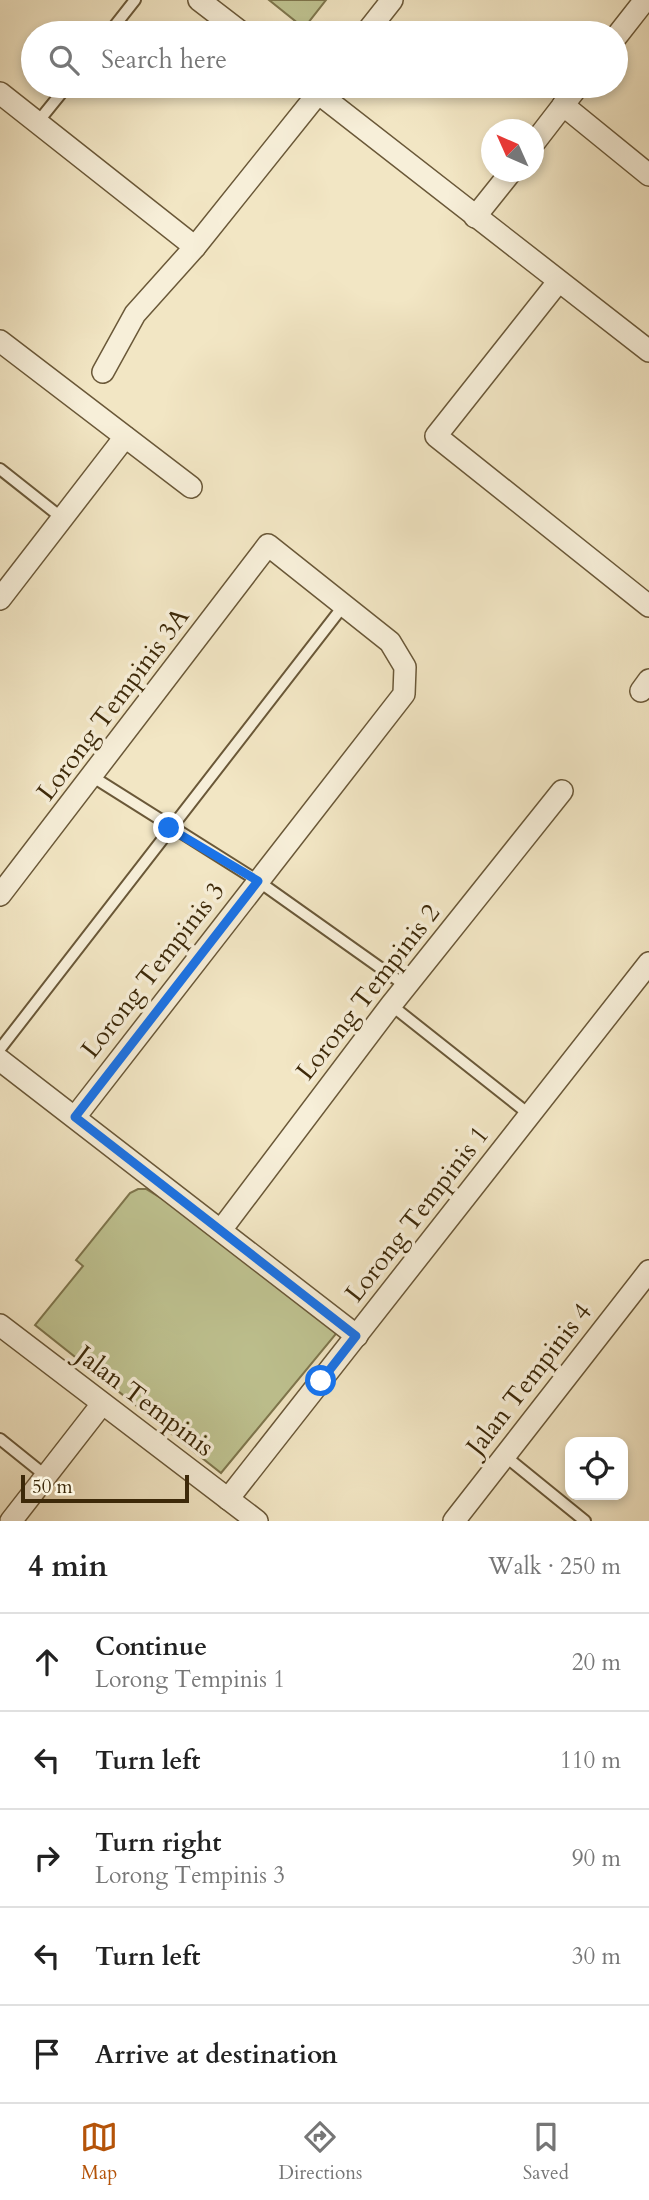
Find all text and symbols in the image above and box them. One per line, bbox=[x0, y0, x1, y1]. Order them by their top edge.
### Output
search box bbox=[21, 21, 628, 98]
icon: search bbox=[45, 41, 83, 79]
text: Search here bbox=[101, 42, 227, 77]
north arrow bbox=[481, 119, 544, 182]
street label: Lorong Tempinis 3A bbox=[29, 600, 197, 808]
route end bbox=[153, 812, 184, 843]
street label: Lorong Tempinis 3 bbox=[73, 875, 233, 1065]
street label: Lorong Tempinis 2 bbox=[288, 897, 448, 1087]
street label: Lorong Tempinis 1 bbox=[337, 1119, 497, 1309]
street label: Jalan Tempinis 4 bbox=[456, 1295, 600, 1466]
street label: Jalan Tempinis bbox=[66, 1335, 221, 1464]
route start bbox=[305, 1365, 336, 1396]
map controls bbox=[565, 1437, 628, 1500]
button: locate bbox=[565, 1437, 628, 1500]
scale bar bbox=[21, 1472, 189, 1504]
text: 50 m bbox=[32, 1474, 73, 1500]
text: 4 min bbox=[28, 1546, 108, 1587]
text: Walk · 250 m bbox=[488, 1551, 621, 1582]
text: Continue bbox=[95, 1629, 207, 1664]
icon: ahead bbox=[28, 1643, 66, 1681]
text: 20 m bbox=[572, 1647, 621, 1678]
text: Lorong Tempinis 1 bbox=[95, 1664, 285, 1695]
icon: left bbox=[28, 1741, 66, 1779]
text: Turn left bbox=[95, 1743, 200, 1778]
text: 110 m bbox=[560, 1745, 621, 1776]
text: Turn right bbox=[95, 1825, 222, 1860]
icon: right bbox=[28, 1839, 66, 1877]
text: 90 m bbox=[572, 1843, 621, 1874]
text: Lorong Tempinis 3 bbox=[95, 1860, 285, 1891]
icon: left bbox=[28, 1937, 66, 1975]
text: Turn left bbox=[95, 1939, 200, 1974]
text: 30 m bbox=[572, 1941, 621, 1972]
icon: arrive bbox=[28, 2035, 66, 2073]
text: Arrive at destination bbox=[95, 2037, 338, 2072]
tab: Map bbox=[80, 2118, 118, 2186]
tab: Directions bbox=[279, 2118, 362, 2186]
tab: Saved bbox=[523, 2118, 569, 2186]

